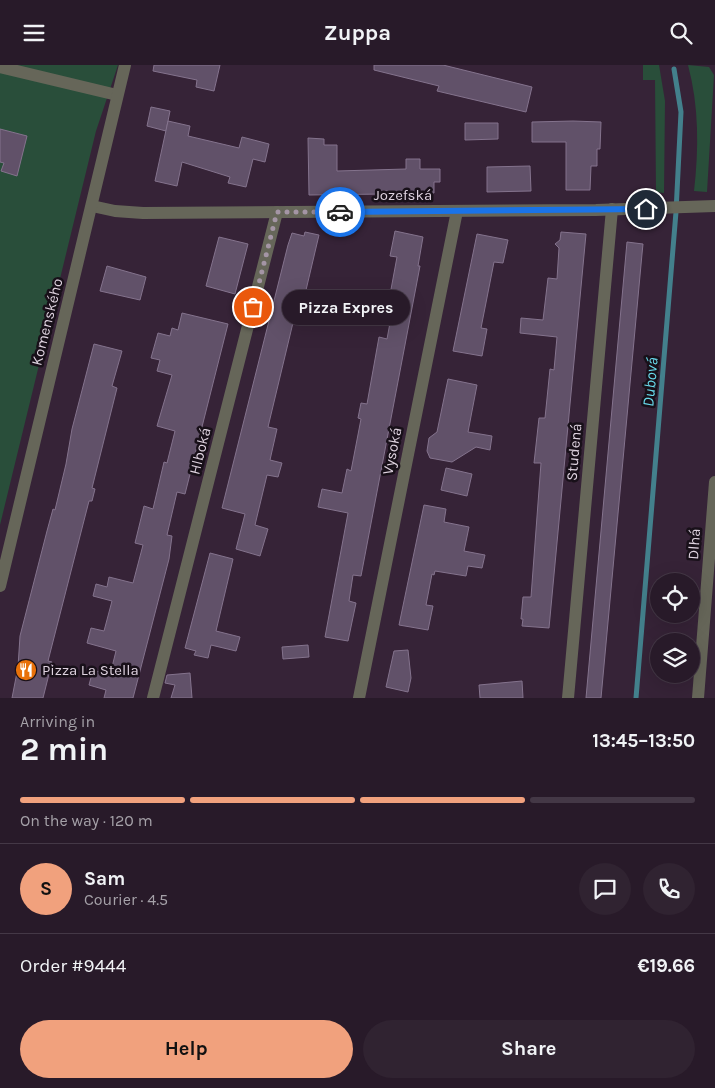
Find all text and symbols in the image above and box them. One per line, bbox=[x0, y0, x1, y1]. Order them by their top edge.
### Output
icon: menu bbox=[20, 19, 48, 47]
icon: search bbox=[667, 19, 695, 47]
text: Zuppa bbox=[324, 20, 391, 46]
street label: Jozefská bbox=[374, 186, 432, 204]
courier bbox=[315, 187, 365, 237]
pin bbox=[625, 188, 667, 230]
icon: home bbox=[632, 195, 660, 223]
icon: car bbox=[326, 198, 354, 226]
street label: Komenského bbox=[27, 276, 67, 368]
pin bbox=[232, 286, 274, 328]
callout: Pizza Expres bbox=[283, 289, 410, 325]
icon: bag bbox=[239, 293, 267, 321]
text: Pizza Expres bbox=[299, 298, 393, 317]
water label: Dubová bbox=[638, 356, 662, 408]
street label: Studená bbox=[563, 422, 585, 482]
street label: Hlboká bbox=[185, 426, 215, 476]
street label: Vysoká bbox=[379, 426, 405, 476]
street label: Dlhá bbox=[684, 528, 704, 560]
map controls bbox=[650, 573, 700, 683]
button: locate bbox=[650, 573, 700, 623]
button: layers bbox=[650, 633, 700, 683]
restaurant icon: Pizza La Stella bbox=[14, 658, 38, 682]
place label: Pizza La Stella bbox=[42, 661, 139, 679]
text: Arriving in bbox=[20, 712, 95, 731]
text: 13:45–13:50 bbox=[592, 730, 695, 752]
text: 2 min bbox=[20, 731, 108, 768]
text: On the way · 120 m bbox=[20, 811, 153, 830]
button: chat bbox=[579, 863, 631, 915]
button: phone bbox=[643, 863, 695, 915]
text: Sam bbox=[84, 868, 125, 890]
text: S bbox=[40, 878, 52, 900]
text: Courier · 4.5 bbox=[84, 890, 168, 909]
text: Order #9444 bbox=[20, 955, 126, 977]
text: €19.66 bbox=[637, 955, 695, 977]
button: Help bbox=[20, 1020, 353, 1078]
button: Share bbox=[363, 1020, 695, 1078]

